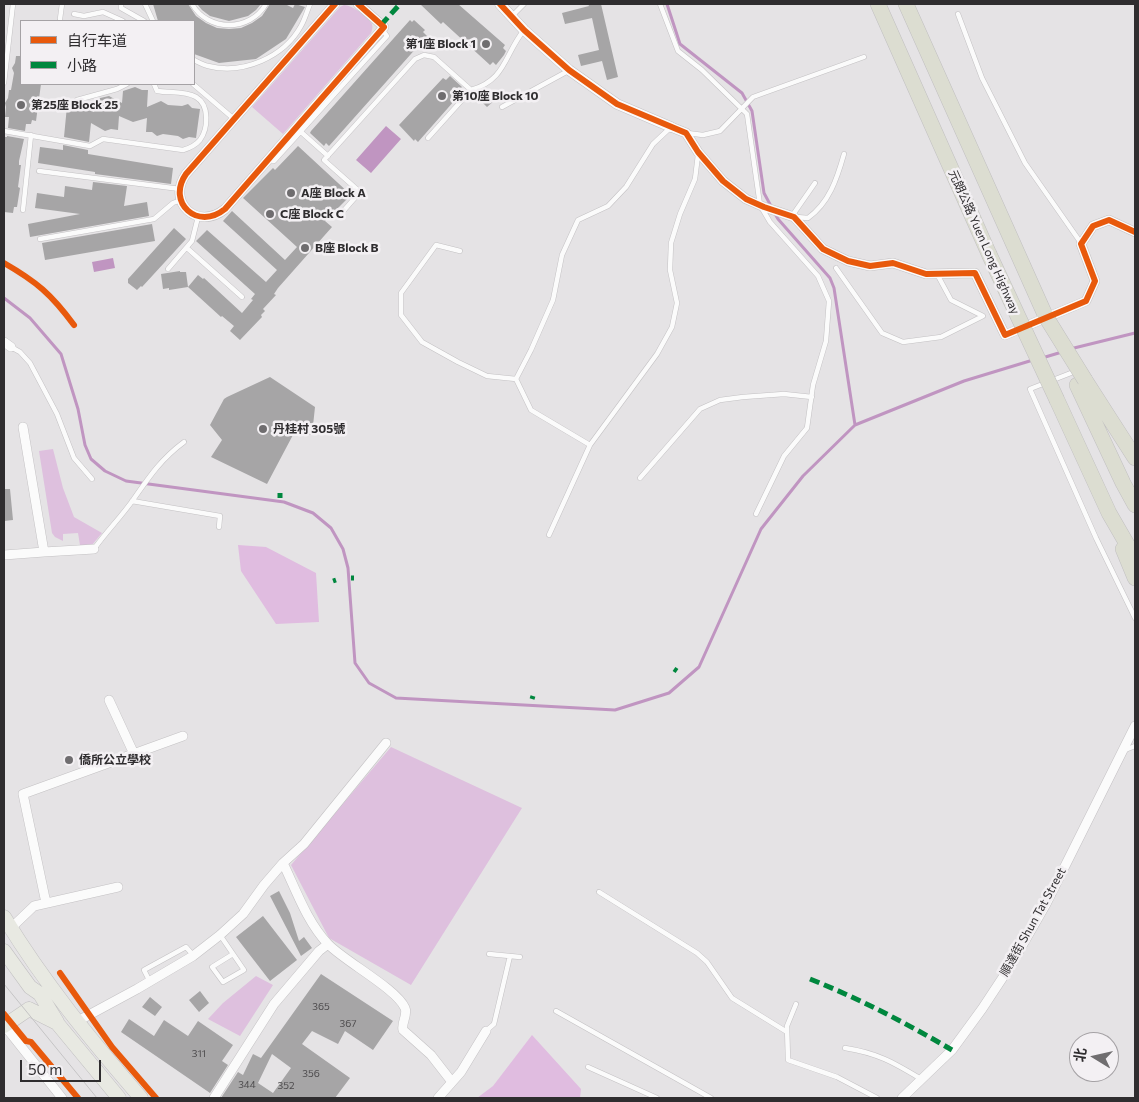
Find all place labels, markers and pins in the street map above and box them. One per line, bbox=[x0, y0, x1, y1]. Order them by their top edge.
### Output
place label: 第1座 Block 1 bbox=[405, 37, 476, 51]
marker: 第1座 Block 1 bbox=[480, 38, 492, 50]
place label: 第10座 Block 10 bbox=[452, 89, 538, 103]
marker: 第10座 Block 10 bbox=[436, 90, 448, 102]
place label: 第25座 Block 25 bbox=[31, 98, 118, 112]
marker: 第25座 Block 25 bbox=[15, 99, 27, 111]
place label: A座 Block A bbox=[301, 186, 366, 200]
marker: A座 Block A bbox=[285, 187, 297, 199]
place label: C座 Block C bbox=[280, 207, 344, 221]
marker: C座 Block C bbox=[264, 208, 276, 220]
place label: B座 Block B bbox=[315, 241, 379, 255]
marker: B座 Block B bbox=[299, 242, 311, 254]
place label: 丹桂村 305號 bbox=[273, 422, 345, 436]
marker: 丹桂村 305號 bbox=[257, 423, 269, 435]
place label: 僑所公立學校 bbox=[79, 753, 151, 767]
marker: 僑所公立學校 bbox=[63, 754, 75, 766]

